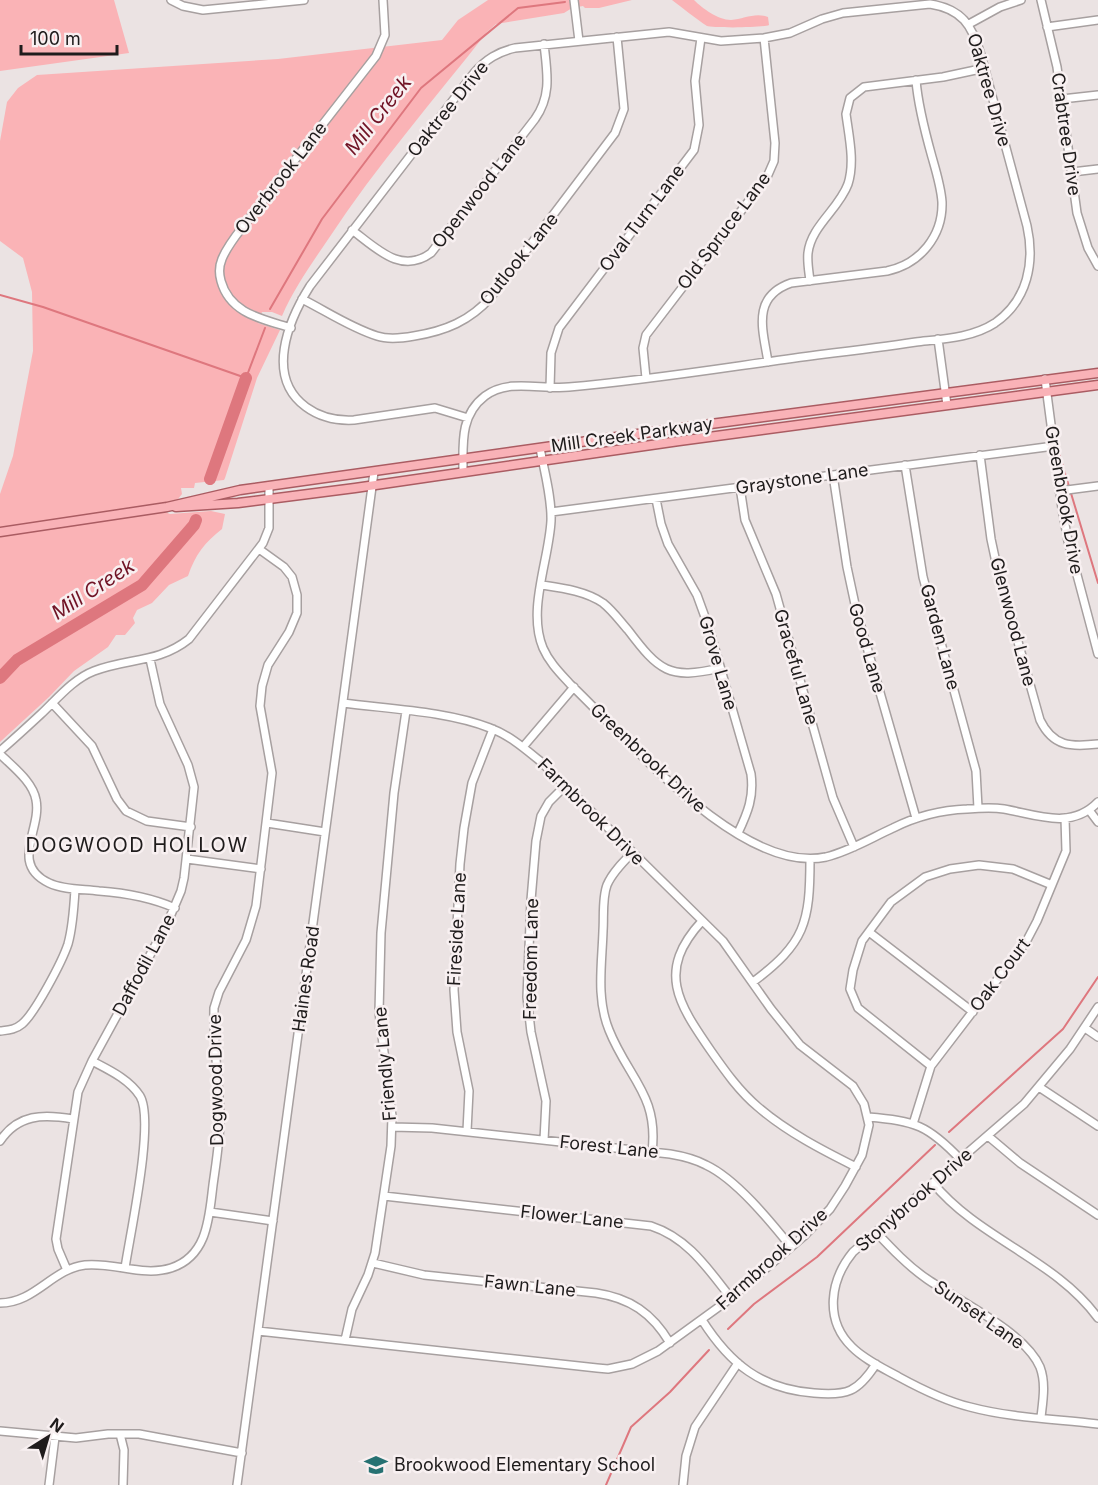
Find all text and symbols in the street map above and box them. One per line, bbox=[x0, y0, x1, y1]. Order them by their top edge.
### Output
scale bar bbox=[21, 18, 117, 56]
text: 100 m bbox=[30, 28, 81, 49]
street label: Oaktree Drive bbox=[963, 31, 1016, 149]
street label: Oaktree Drive bbox=[403, 57, 493, 161]
water label: Mill Creek bbox=[340, 70, 417, 159]
street label: Crabtree Drive bbox=[1047, 71, 1086, 197]
street label: Overbrook Lane bbox=[230, 117, 331, 238]
street label: Openwood Lane bbox=[427, 129, 530, 252]
street label: Oval Turn Lane bbox=[595, 160, 689, 275]
street label: Old Spruce Lane bbox=[673, 168, 775, 294]
street label: Outlook Lane bbox=[475, 208, 562, 309]
street label: Mill Creek Parkway bbox=[550, 413, 714, 456]
street label: Greenbrook Drive bbox=[1041, 424, 1088, 576]
street label: Graystone Lane bbox=[734, 459, 870, 498]
water label: Mill Creek bbox=[47, 553, 140, 625]
street label: Glenwood Lane bbox=[986, 555, 1041, 689]
street label: Garden Lane bbox=[916, 582, 965, 692]
street label: Good Lane bbox=[845, 601, 890, 695]
street label: Graceful Lane bbox=[770, 607, 823, 727]
street label: Grove Lane bbox=[695, 613, 742, 712]
street label: Greenbrook Drive bbox=[586, 699, 710, 817]
street label: Farmbrook Drive bbox=[534, 754, 649, 869]
district label: DOGWOOD HOLLOW bbox=[25, 833, 249, 857]
street label: Fireside Lane bbox=[443, 872, 470, 986]
street label: Freedom Lane bbox=[519, 898, 542, 1020]
street label: Daffodil Lane bbox=[108, 910, 179, 1019]
street label: Haines Road bbox=[288, 925, 323, 1033]
street label: Oak Court bbox=[965, 934, 1034, 1015]
street label: Friendly Lane bbox=[369, 1006, 400, 1122]
street label: Dogwood Drive bbox=[204, 1014, 227, 1146]
street label: Forest Lane bbox=[558, 1131, 660, 1162]
street label: Stonybrook Drive bbox=[851, 1143, 976, 1256]
street label: Flower Lane bbox=[519, 1201, 625, 1232]
street label: Farmbrook Drive bbox=[712, 1203, 831, 1314]
street label: Fawn Lane bbox=[483, 1270, 577, 1301]
street label: Sunset Lane bbox=[930, 1276, 1028, 1353]
north arrow bbox=[18, 1407, 78, 1467]
text: N bbox=[46, 1413, 68, 1437]
school or university icon: Brookwood Elementary School bbox=[363, 1452, 389, 1478]
place label: Brookwood Elementary School bbox=[394, 1454, 655, 1475]

